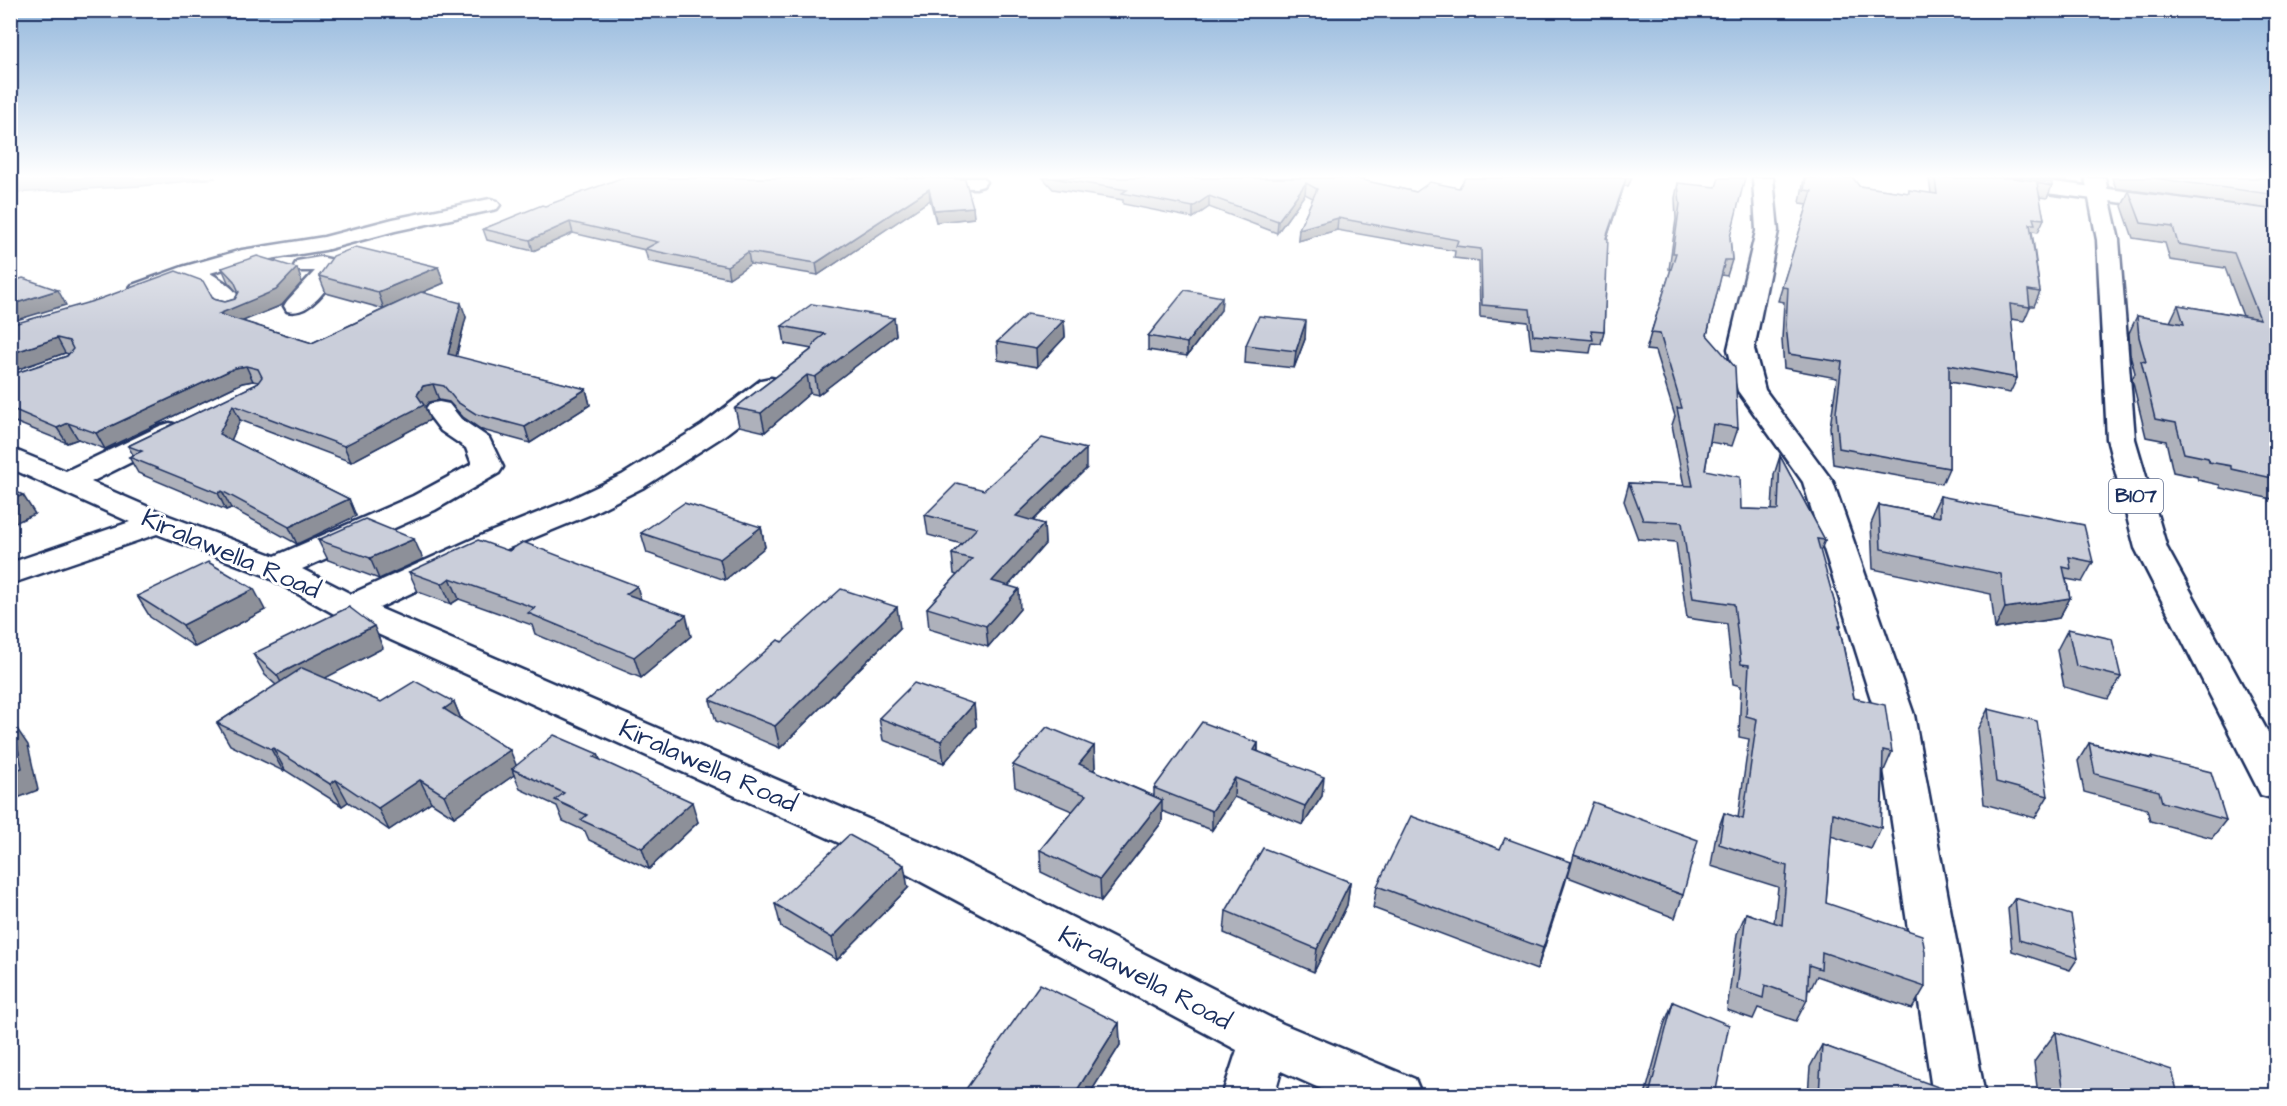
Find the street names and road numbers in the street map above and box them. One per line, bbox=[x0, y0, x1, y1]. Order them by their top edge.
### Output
road number: B107 bbox=[2109, 479, 2163, 513]
street label: Kiralawella Road bbox=[136, 500, 326, 608]
street label: Kiralawella Road bbox=[613, 711, 803, 821]
street label: Kiralawella Road bbox=[1052, 917, 1238, 1039]

